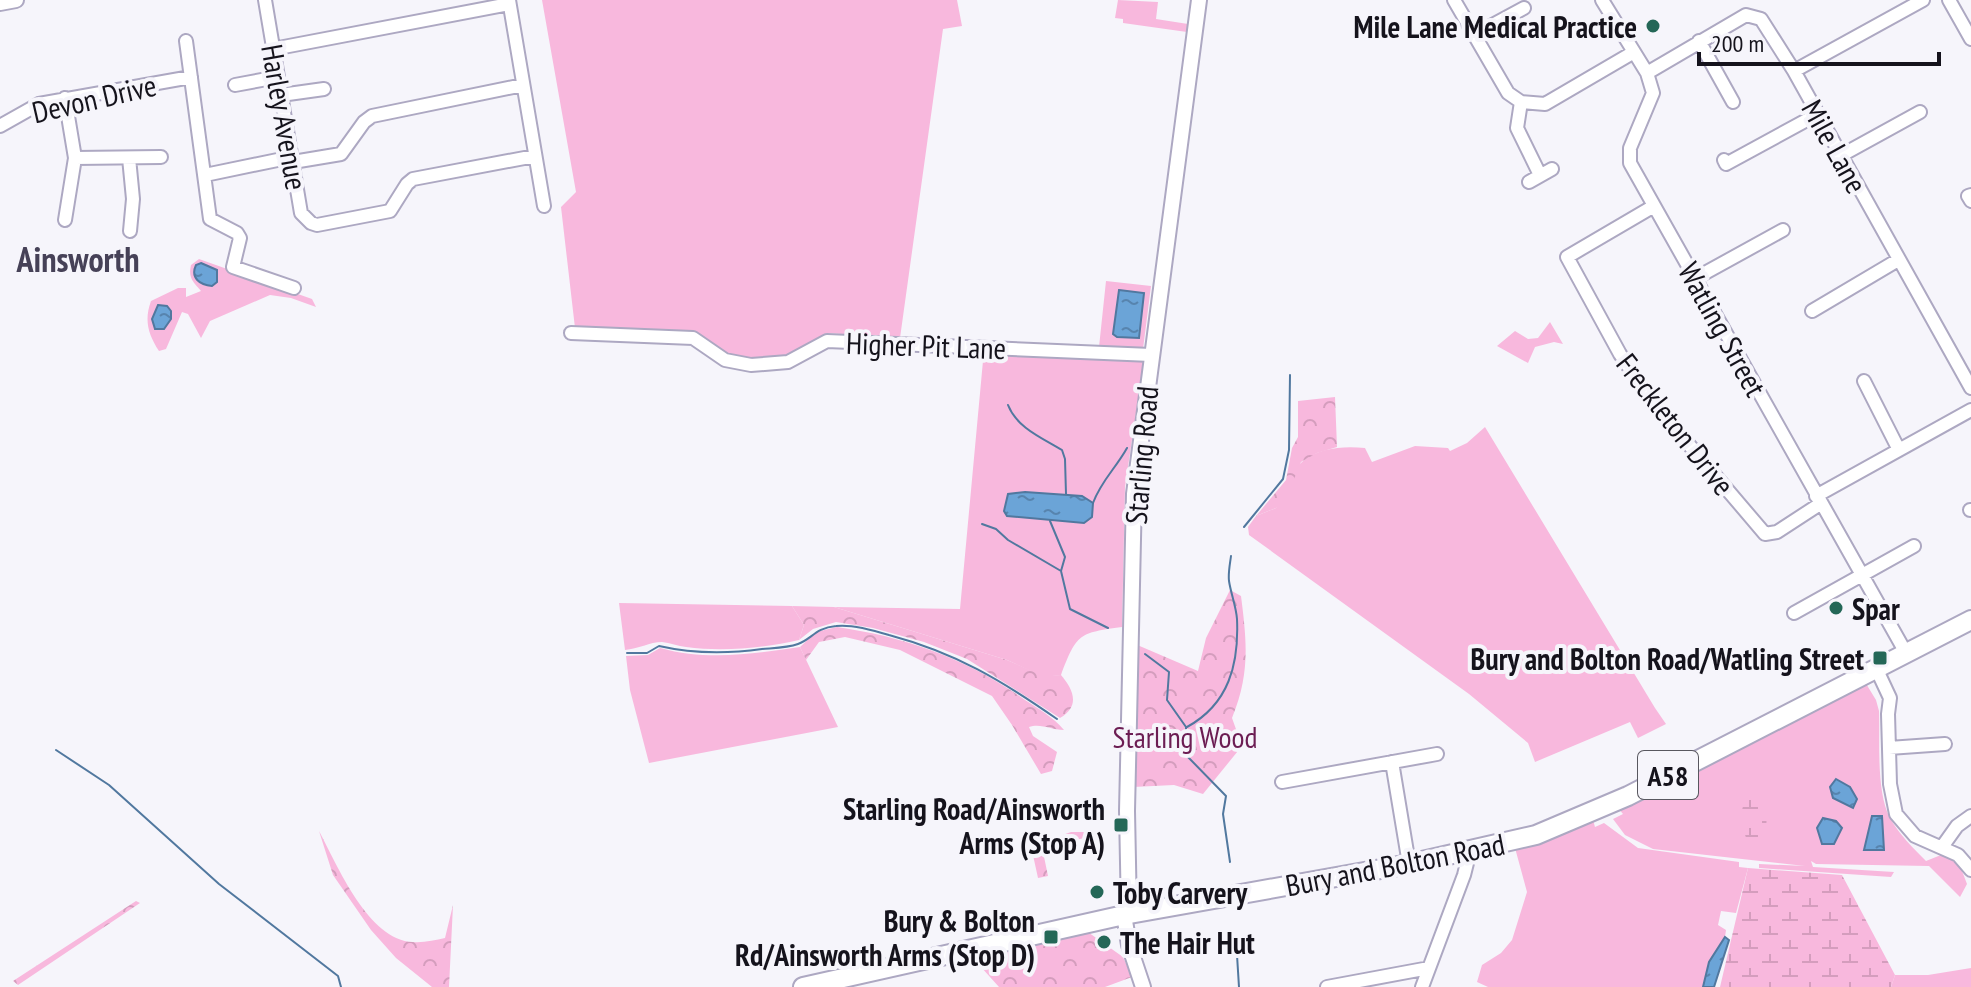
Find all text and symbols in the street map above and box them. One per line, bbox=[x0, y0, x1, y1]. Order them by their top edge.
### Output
place label: Mile Lane Medical Practice bbox=[1354, 7, 1637, 46]
scale bar bbox=[1699, 16, 1939, 66]
marker: Mile Lane Medical Practice bbox=[1644, 17, 1662, 35]
text: 200 m bbox=[1711, 28, 1764, 59]
street label: Harley Avenue bbox=[253, 41, 317, 193]
street label: Devon Drive bbox=[28, 65, 160, 131]
street label: Mile Lane bbox=[1793, 92, 1877, 200]
district label: Ainsworth bbox=[16, 237, 139, 281]
street label: Watling Street bbox=[1670, 255, 1776, 404]
street label: Higher Pit Lane bbox=[845, 323, 1007, 367]
street label: Freckleton Drive bbox=[1608, 345, 1744, 503]
street label: Starling Road bbox=[1116, 384, 1166, 526]
place label: Spar bbox=[1852, 589, 1900, 628]
marker: Spar bbox=[1827, 599, 1845, 617]
place label: Bury and Bolton Road/Watling Street bbox=[1471, 639, 1864, 678]
marker: Bury and Bolton Road/Watling Street bbox=[1871, 649, 1889, 667]
park label: Starling Wood bbox=[1113, 717, 1257, 756]
road number: A58 bbox=[1638, 751, 1698, 799]
place label: Starling Road/Ainsworth Arms (Stop A) bbox=[843, 789, 1105, 862]
marker: Starling Road/Ainsworth Arms (Stop A) bbox=[1112, 816, 1130, 834]
street label: Bury and Bolton Road bbox=[1282, 824, 1508, 904]
place label: Toby Carvery bbox=[1113, 873, 1248, 912]
marker: Toby Carvery bbox=[1088, 883, 1106, 901]
place label: Bury & Bolton Rd/Ainsworth Arms (Stop D) bbox=[735, 901, 1035, 974]
place label: The Hair Hut bbox=[1120, 923, 1255, 962]
marker: Bury & Bolton Rd/Ainsworth Arms (Stop D) bbox=[1042, 928, 1060, 946]
marker: The Hair Hut bbox=[1095, 933, 1113, 951]

